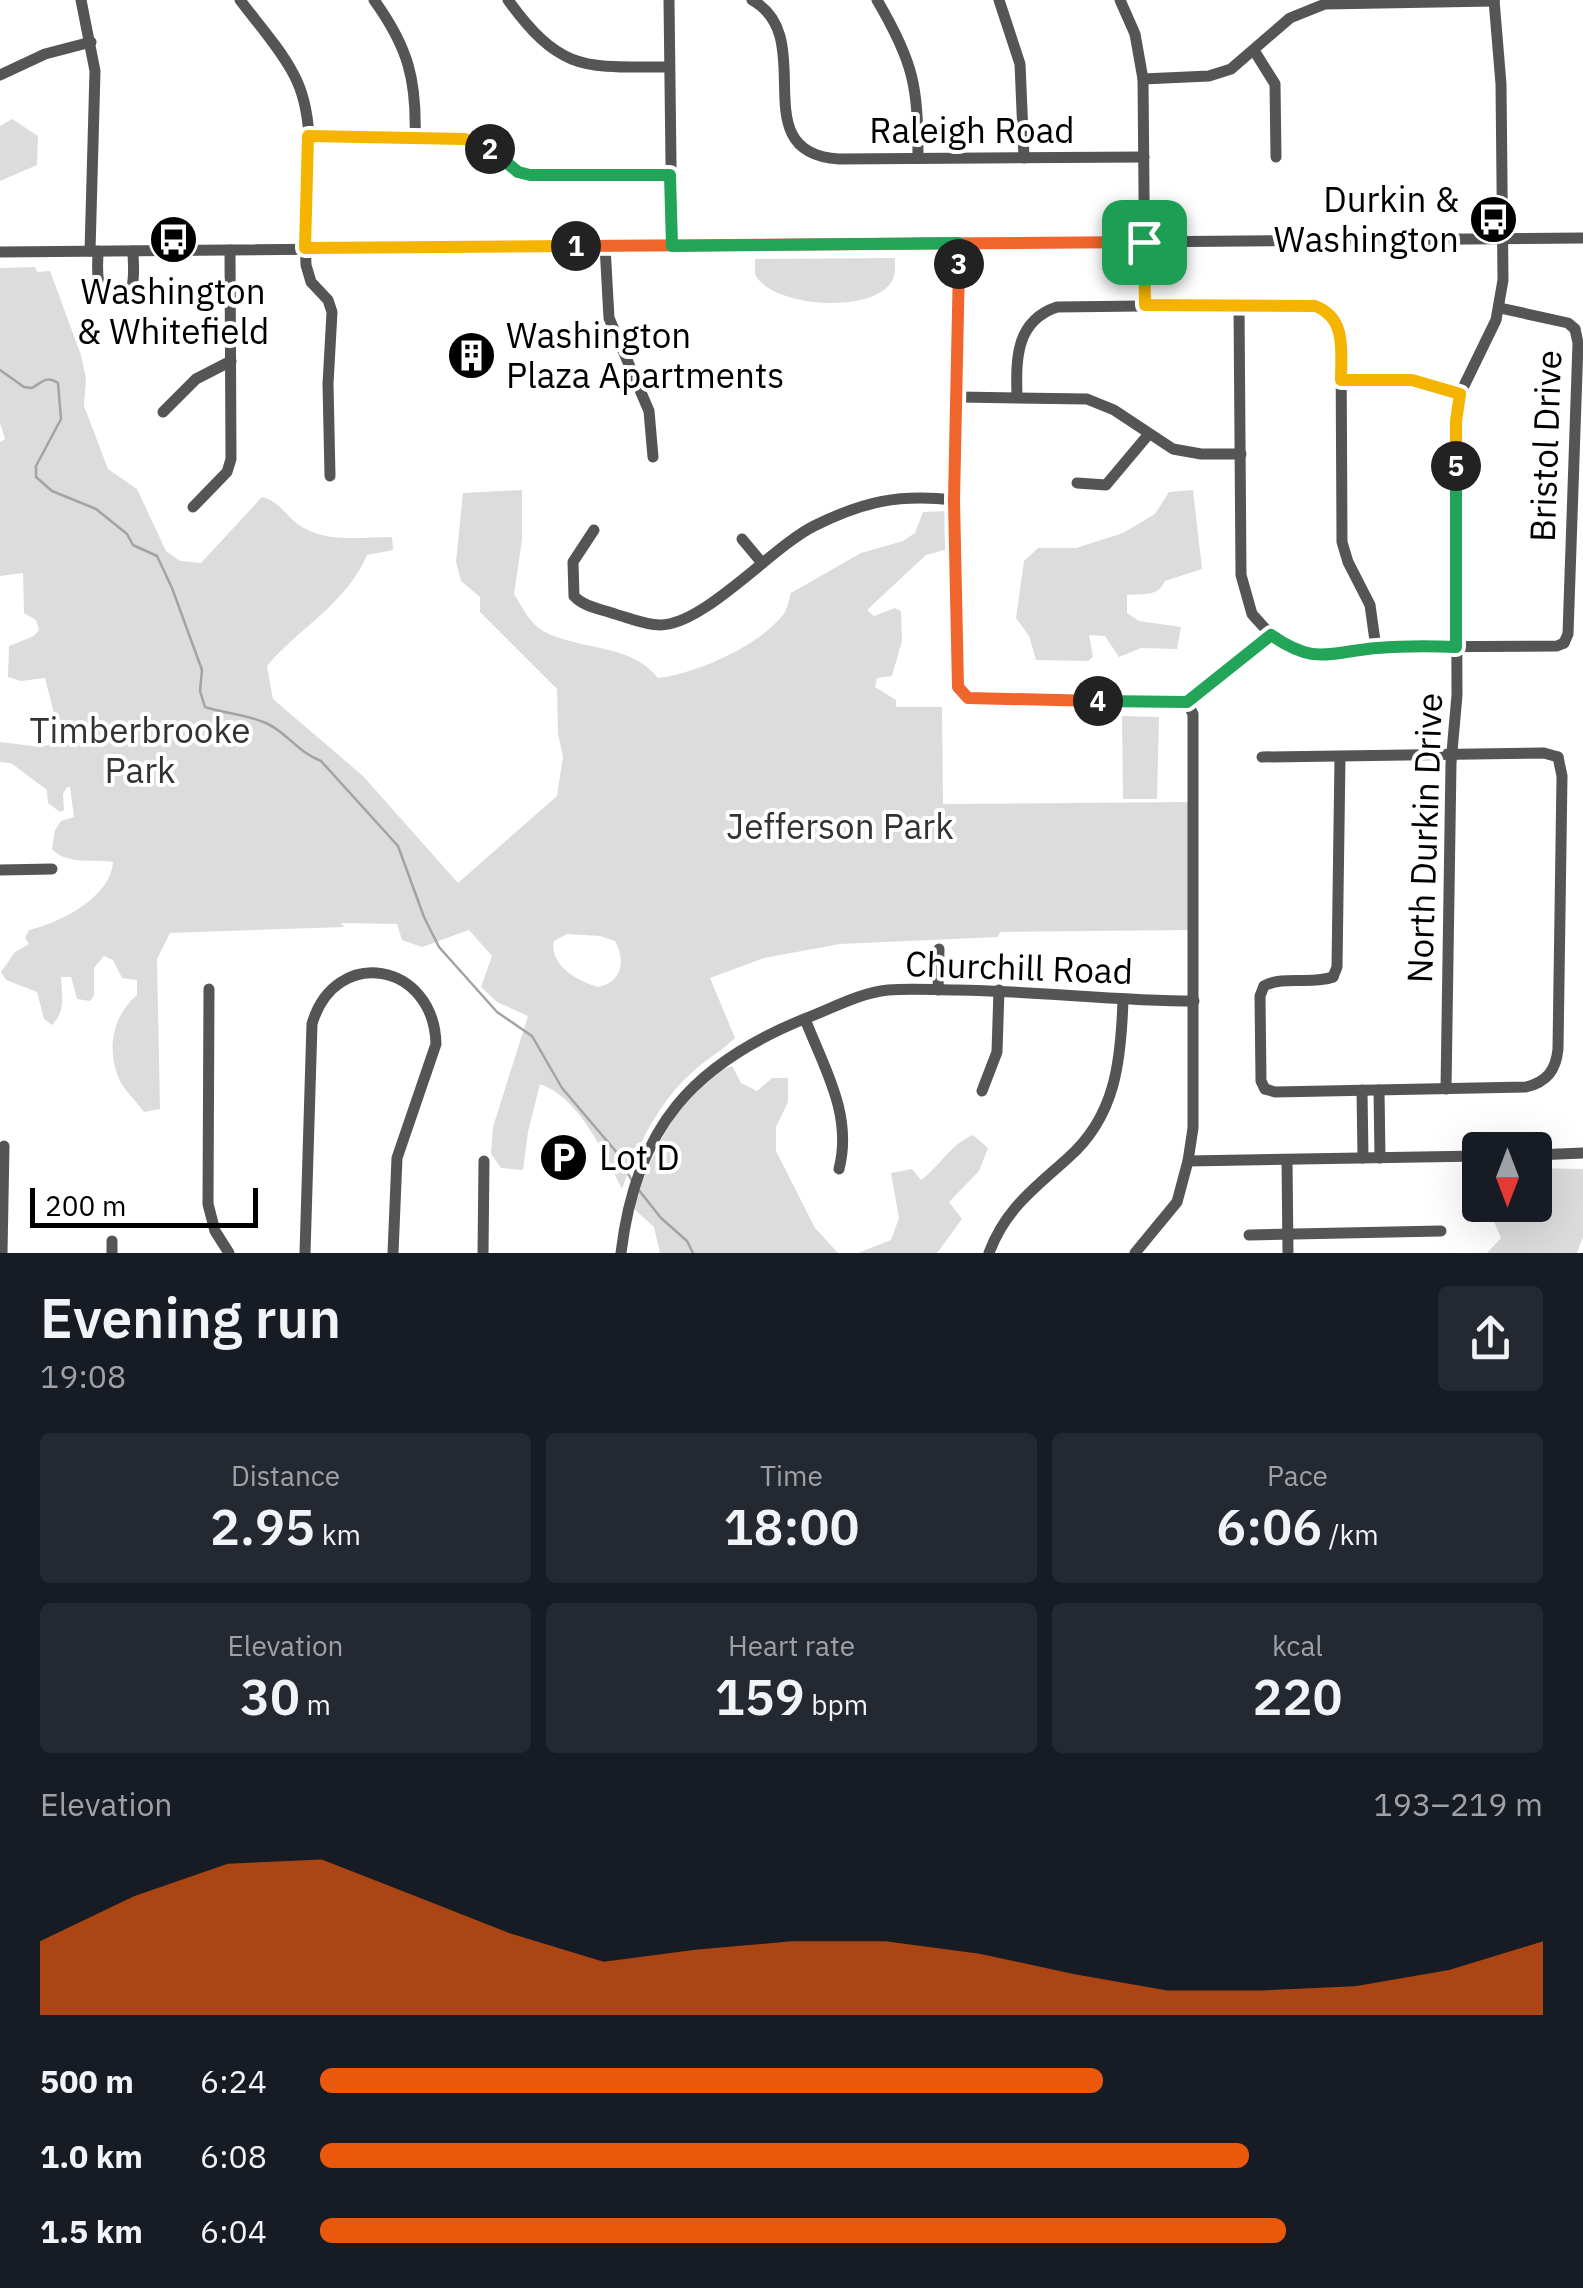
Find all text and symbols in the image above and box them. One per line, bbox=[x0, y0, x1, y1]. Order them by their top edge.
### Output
street label: Raleigh Road bbox=[869, 107, 1075, 153]
pin: 2 bbox=[465, 124, 515, 174]
text: 2 bbox=[482, 130, 498, 167]
place label: Durkin & Washington bbox=[1274, 176, 1459, 262]
bus stop icon: Durkin & Washington bbox=[1468, 194, 1520, 246]
pin bbox=[1102, 200, 1187, 285]
bus stop icon: Washington & Whitefield bbox=[147, 214, 199, 266]
icon: arrive bbox=[1117, 215, 1172, 270]
pin: 1 bbox=[551, 221, 601, 271]
text: 1 bbox=[568, 227, 584, 264]
pin: 3 bbox=[934, 239, 984, 289]
text: 3 bbox=[951, 245, 967, 282]
place label: Washington & Whitefield bbox=[77, 268, 269, 354]
place label: Washington Plaza Apartments bbox=[506, 312, 784, 398]
building icon: Washington Plaza Apartments bbox=[445, 330, 497, 382]
street label: Bristol Drive bbox=[1519, 349, 1571, 543]
pin: 5 bbox=[1431, 441, 1481, 491]
text: 5 bbox=[1448, 447, 1464, 484]
pin: 4 bbox=[1073, 676, 1123, 726]
text: 4 bbox=[1090, 682, 1106, 719]
street label: North Durkin Drive bbox=[1396, 692, 1452, 984]
park label: Timberbrooke Park bbox=[30, 707, 250, 793]
park label: Jefferson Park bbox=[726, 803, 954, 849]
street label: Churchill Road bbox=[904, 940, 1134, 994]
parking icon: Lot D bbox=[538, 1132, 590, 1184]
north arrow bbox=[1462, 1132, 1552, 1222]
map controls bbox=[1462, 1132, 1552, 1222]
place label: Lot D bbox=[599, 1134, 680, 1180]
scale bar bbox=[30, 1183, 258, 1228]
text: 200 m bbox=[45, 1187, 126, 1224]
text: Evening run bbox=[40, 1282, 341, 1353]
button: share bbox=[1438, 1286, 1543, 1391]
text: 19:08 bbox=[40, 1355, 126, 1397]
text: Distance bbox=[231, 1457, 340, 1494]
text: Time bbox=[760, 1457, 823, 1494]
text: Pace bbox=[1267, 1457, 1328, 1494]
text: 2.95 bbox=[210, 1494, 315, 1559]
text: 18:00 bbox=[724, 1494, 859, 1559]
text: 6:06 bbox=[1216, 1494, 1322, 1559]
text: km bbox=[315, 1516, 361, 1553]
text: /km bbox=[1322, 1516, 1379, 1553]
text: Elevation bbox=[228, 1627, 343, 1664]
text: Heart rate bbox=[728, 1627, 855, 1664]
text: kcal bbox=[1272, 1627, 1323, 1664]
text: 30 bbox=[240, 1664, 300, 1729]
text: 159 bbox=[715, 1664, 805, 1729]
text: 220 bbox=[1253, 1664, 1343, 1729]
text: m bbox=[300, 1686, 331, 1723]
text: bpm bbox=[805, 1686, 868, 1723]
text: Elevation bbox=[40, 1783, 173, 1825]
text: 193–219 m bbox=[1373, 1783, 1543, 1825]
text: 500 m bbox=[40, 2060, 134, 2102]
text: 6:24 bbox=[200, 2060, 267, 2102]
text: 1.0 km bbox=[40, 2135, 143, 2177]
text: 6:08 bbox=[200, 2135, 267, 2177]
text: 1.5 km bbox=[40, 2210, 143, 2252]
text: 6:04 bbox=[200, 2210, 267, 2252]

